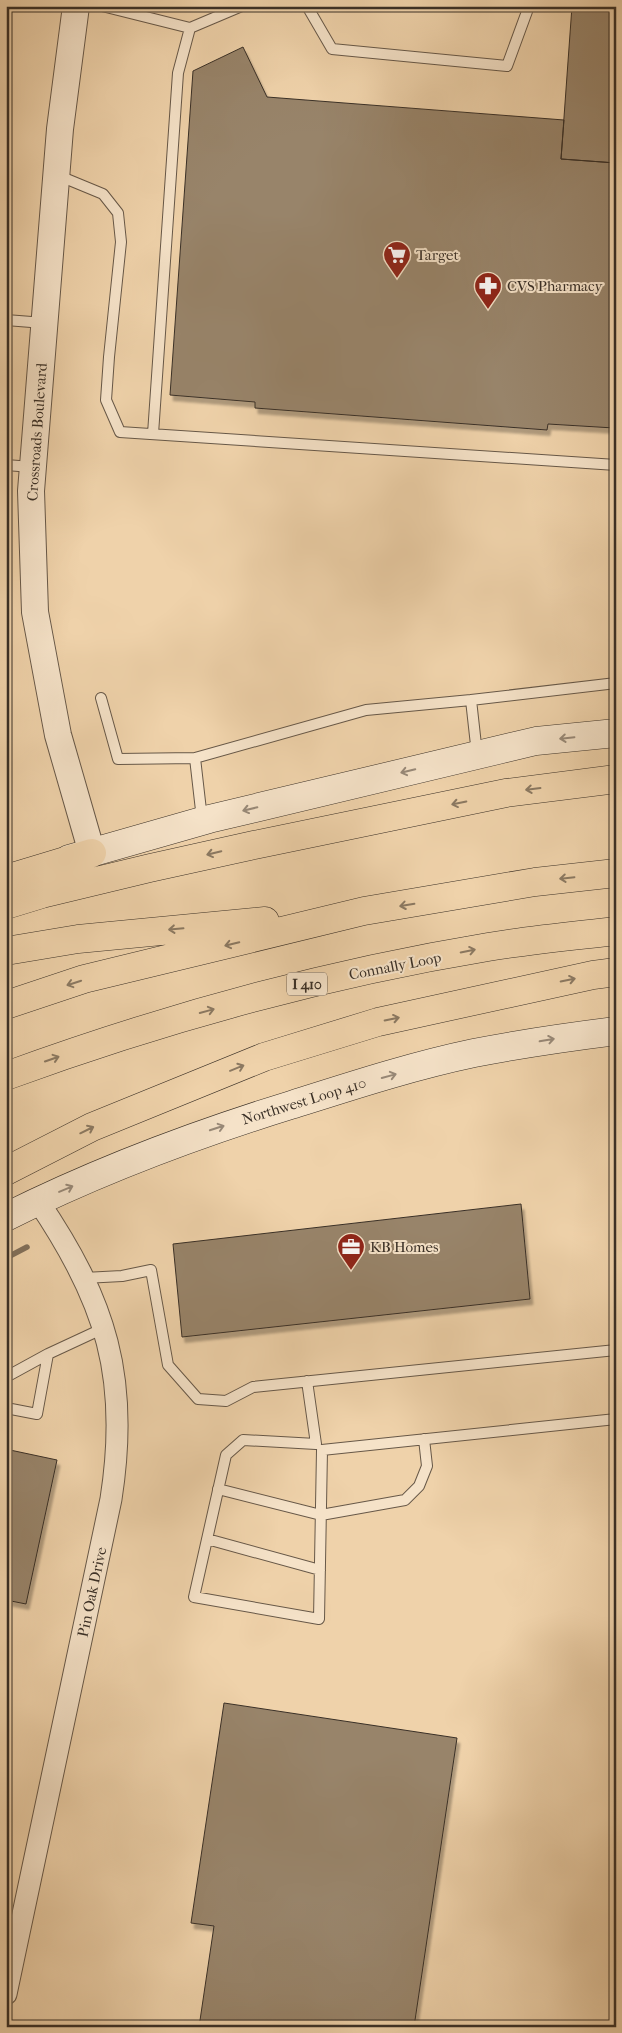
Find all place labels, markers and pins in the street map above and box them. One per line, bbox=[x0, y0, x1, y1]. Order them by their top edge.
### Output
supermarket icon: Target bbox=[382, 240, 412, 279]
place label: Target bbox=[416, 246, 460, 264]
pharmacy icon: CVS Pharmacy bbox=[473, 271, 503, 310]
place label: CVS Pharmacy bbox=[507, 277, 604, 295]
office icon: KB Homes bbox=[336, 1232, 366, 1271]
place label: KB Homes bbox=[370, 1238, 439, 1256]

